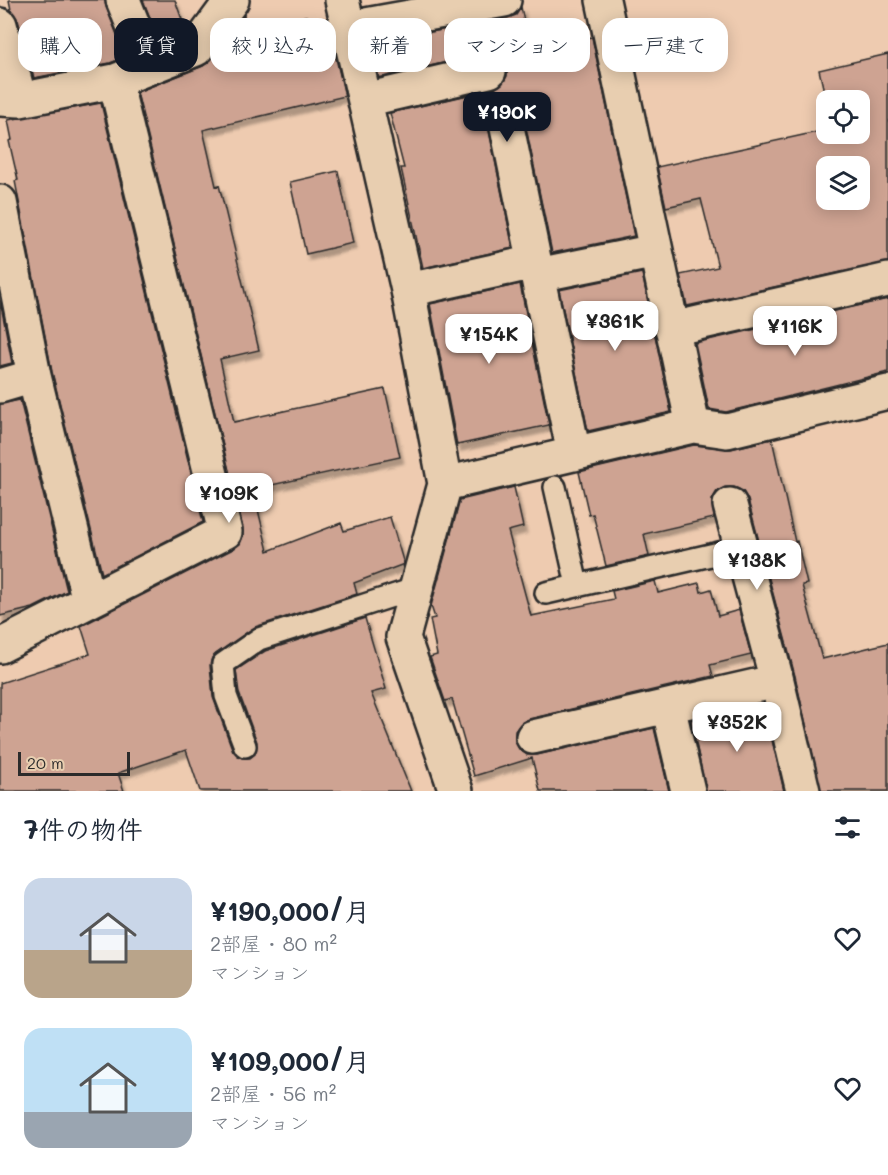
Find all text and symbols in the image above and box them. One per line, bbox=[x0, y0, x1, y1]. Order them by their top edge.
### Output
chip: 購入 bbox=[18, 18, 102, 72]
chip: 賃貸 bbox=[114, 18, 198, 72]
chip: 絞り込み bbox=[210, 18, 336, 72]
chip: 新着 bbox=[348, 18, 432, 72]
chip: マンション bbox=[444, 18, 590, 72]
chip: 一戸建て bbox=[602, 18, 728, 72]
map controls bbox=[816, 90, 870, 210]
button: locate bbox=[816, 90, 870, 144]
pin: ¥190K bbox=[465, 92, 549, 143]
text: ¥190K bbox=[477, 98, 537, 124]
button: layers bbox=[816, 156, 870, 210]
pin: ¥361K bbox=[573, 301, 657, 352]
pin: ¥116K bbox=[753, 306, 837, 357]
text: ¥361K bbox=[585, 307, 645, 333]
text: ¥116K bbox=[767, 312, 823, 338]
pin: ¥154K bbox=[447, 314, 531, 365]
text: ¥154K bbox=[459, 320, 519, 346]
pin: ¥109K bbox=[187, 473, 271, 524]
text: ¥109K bbox=[199, 479, 259, 505]
pin: ¥138K bbox=[715, 540, 799, 591]
text: ¥138K bbox=[727, 546, 787, 572]
pin: ¥352K bbox=[695, 702, 779, 753]
text: ¥352K bbox=[706, 708, 768, 734]
scale bar bbox=[18, 749, 130, 776]
text: 20 m bbox=[27, 752, 64, 773]
icon: filters bbox=[831, 811, 864, 844]
text: 7件の物件 bbox=[24, 812, 142, 846]
text: ¥190,000/月 bbox=[210, 894, 370, 928]
icon: home bbox=[72, 902, 144, 974]
icon: heart bbox=[831, 922, 864, 955]
text: 2部屋 · 80 m² bbox=[210, 930, 337, 956]
text: マンション bbox=[210, 959, 309, 985]
text: ¥109,000/月 bbox=[210, 1044, 370, 1078]
icon: home bbox=[72, 1052, 144, 1124]
icon: heart bbox=[831, 1072, 864, 1105]
text: 2部屋 · 56 m² bbox=[210, 1080, 336, 1106]
text: マンション bbox=[210, 1109, 309, 1135]

